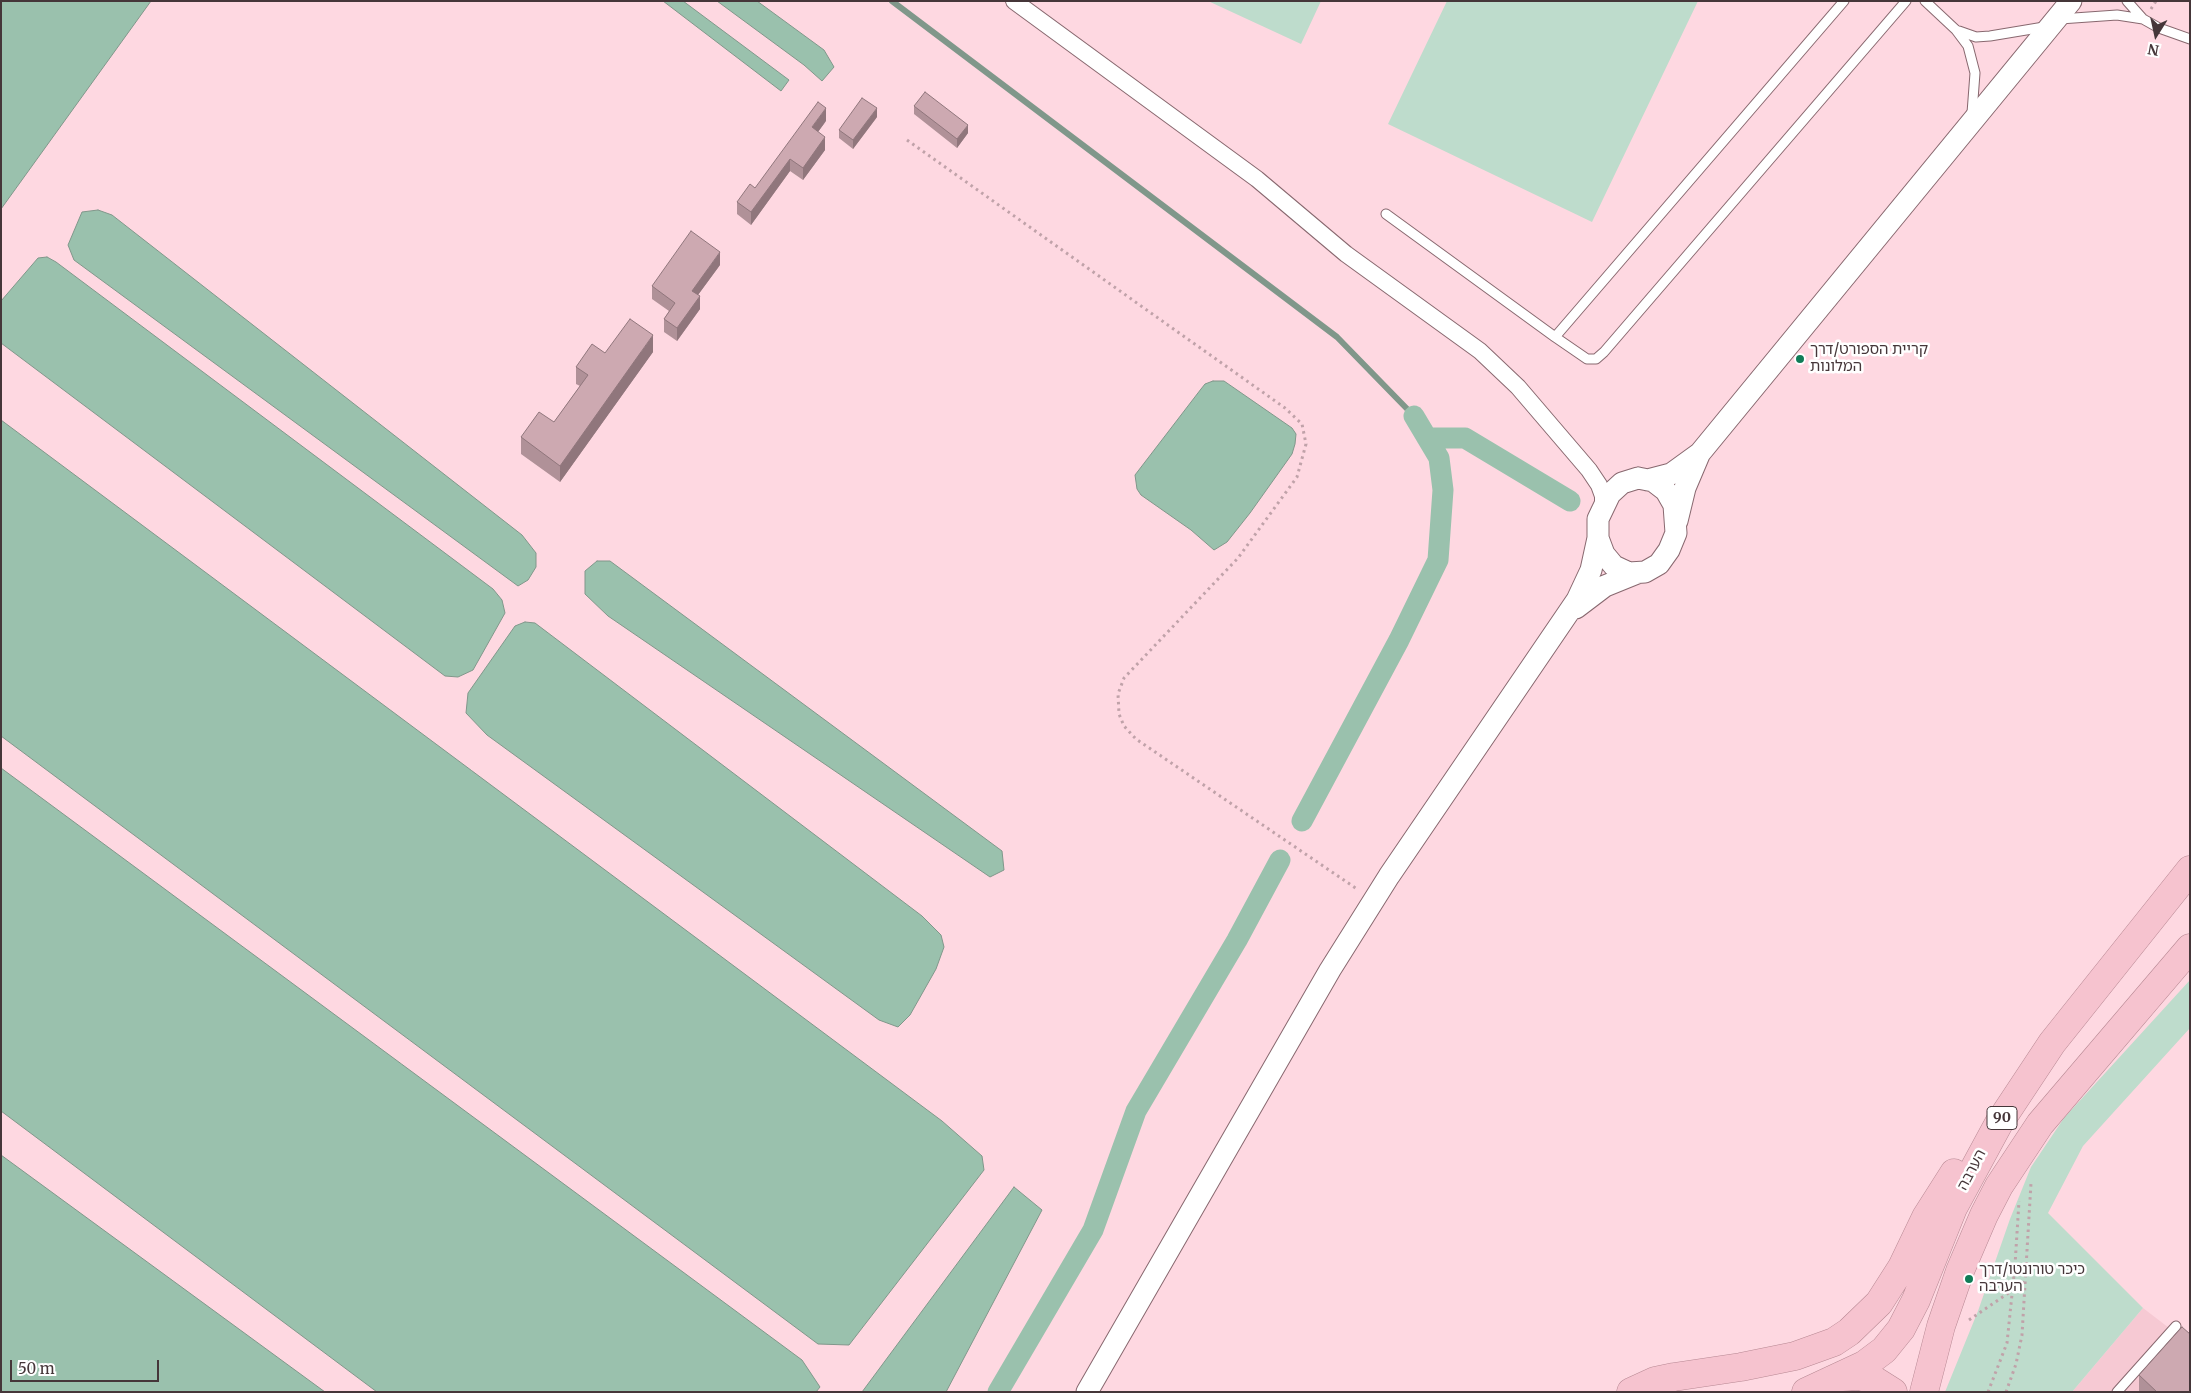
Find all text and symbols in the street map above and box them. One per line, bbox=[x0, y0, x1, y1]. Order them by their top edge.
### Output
north arrow bbox=[2131, 10, 2181, 60]
text: N bbox=[2146, 40, 2160, 60]
place label: קריית הספורט/דרך המלונות bbox=[1810, 341, 1928, 376]
marker: קריית הספורט/דרך המלונות bbox=[1794, 353, 1806, 365]
road number: 90 bbox=[1987, 1106, 2017, 1130]
street label: הערבה bbox=[1954, 1147, 1990, 1193]
place label: כיכר טורונטו/דרך הערבה bbox=[1979, 1261, 2085, 1296]
marker: כיכר טורונטו/דרך הערבה bbox=[1963, 1273, 1975, 1285]
scale bar bbox=[12, 1350, 161, 1382]
text: 50 m bbox=[18, 1359, 55, 1378]

